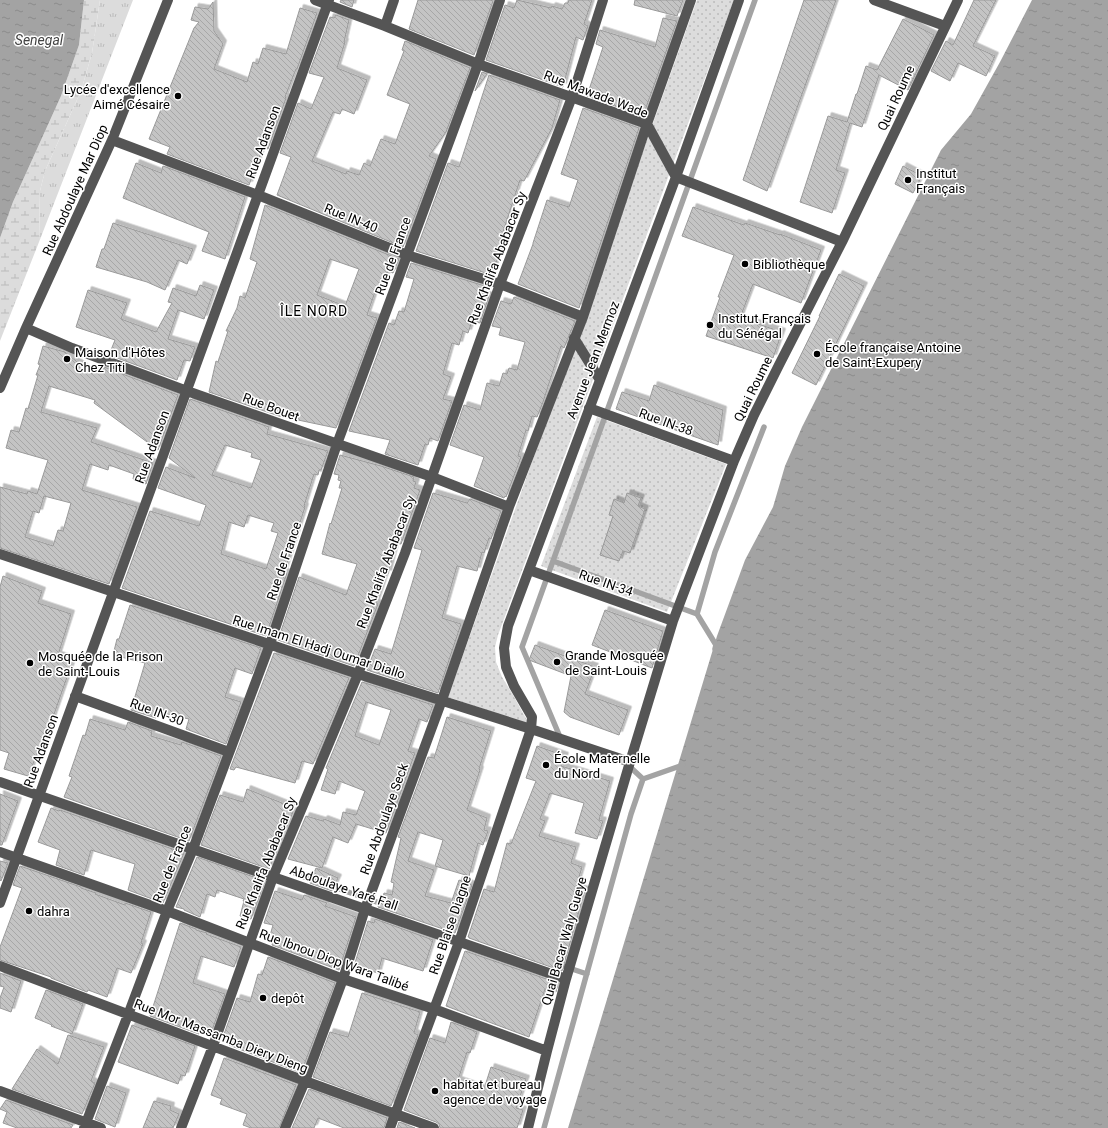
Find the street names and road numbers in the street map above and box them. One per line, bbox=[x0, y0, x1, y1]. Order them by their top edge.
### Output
street label: Quai Roume bbox=[874, 63, 918, 133]
street label: Rue Mawade Wade bbox=[542, 67, 650, 121]
street label: Rue Adanson bbox=[243, 103, 283, 181]
street label: Rue Abdoulaye Mar Diop bbox=[39, 122, 111, 258]
street label: Rue Khalifa Ababacar Sy bbox=[465, 189, 529, 327]
street label: Rue IN-40 bbox=[322, 200, 380, 236]
street label: Rue de France bbox=[372, 215, 414, 297]
street label: Avenue Jean Mermoz bbox=[564, 298, 623, 421]
street label: Quai Roume bbox=[731, 354, 775, 424]
street label: Rue Bouet bbox=[241, 390, 301, 424]
street label: Rue IN-38 bbox=[637, 405, 695, 439]
street label: Rue Adanson bbox=[132, 408, 172, 486]
street label: Rue Khalifa Ababacar Sy bbox=[354, 493, 418, 631]
street label: Rue de France bbox=[264, 520, 304, 602]
street label: Rue IN-34 bbox=[577, 567, 636, 599]
street label: Rue Imam El Hadj Oumar Diallo bbox=[231, 612, 407, 682]
street label: Rue IN-30 bbox=[128, 695, 186, 729]
street label: Rue Adanson bbox=[21, 712, 61, 790]
street label: Rue Abdoulaye Seck bbox=[357, 761, 411, 877]
street label: Rue Khalifa Ababacar Sy bbox=[233, 795, 299, 931]
street label: Rue de France bbox=[150, 823, 194, 905]
street label: Abdoulaye Yaré Fall bbox=[288, 862, 400, 914]
street label: Rue Blaise Diagne bbox=[426, 873, 474, 976]
street label: Quai Bacar Waly Gueye bbox=[538, 875, 590, 1007]
street label: Rue Ibnou Diop Wara Talibé bbox=[257, 926, 411, 994]
street label: Rue Mor Massamba Diery Dieng bbox=[132, 996, 310, 1076]

